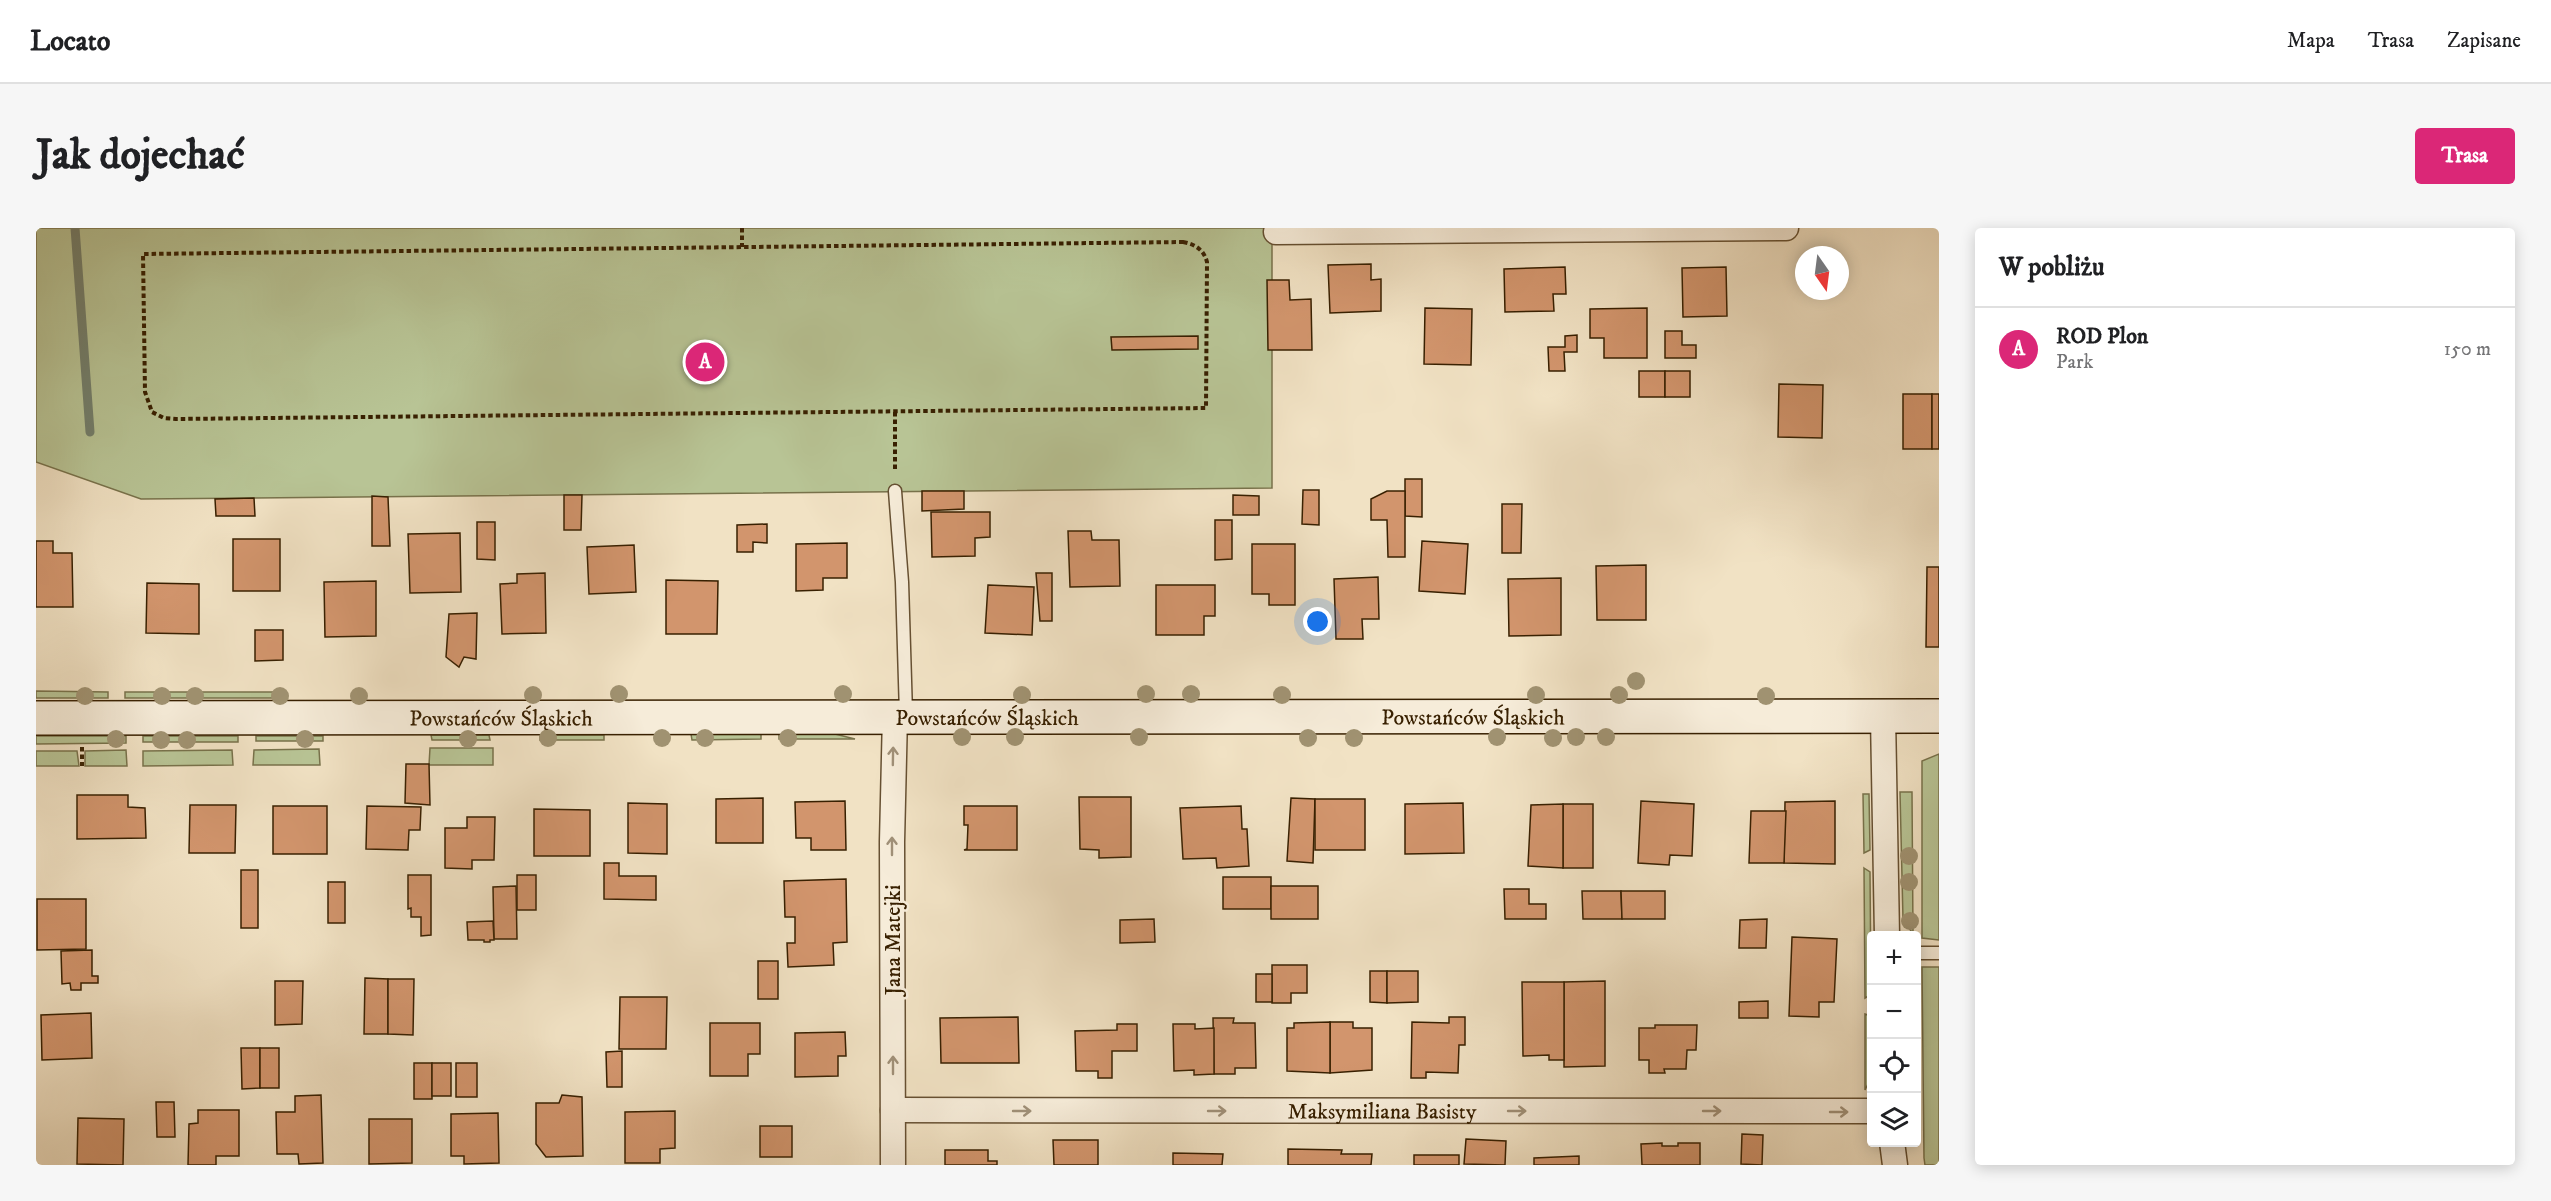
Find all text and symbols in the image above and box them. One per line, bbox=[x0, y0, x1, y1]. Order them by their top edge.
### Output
text: Locato bbox=[30, 24, 110, 59]
text: Mapa bbox=[2287, 28, 2335, 54]
text: Trasa bbox=[2368, 28, 2414, 54]
text: Zapisane bbox=[2447, 28, 2521, 54]
button: Trasa bbox=[2415, 128, 2515, 184]
text: Jak dojechać bbox=[36, 130, 244, 182]
north arrow bbox=[1795, 246, 1849, 300]
text: W pobliżu bbox=[1999, 251, 2104, 284]
text: ROD Plon bbox=[2056, 323, 2148, 350]
text: A bbox=[2012, 337, 2025, 362]
text: 150 m bbox=[2444, 337, 2491, 362]
pin: A bbox=[686, 340, 724, 384]
text: Park bbox=[2056, 350, 2093, 375]
your location bbox=[1303, 607, 1332, 636]
street label: Powstańców Śląskich bbox=[1381, 703, 1565, 732]
street label: Powstańców Śląskich bbox=[409, 704, 593, 733]
street label: Powstańców Śląskich bbox=[895, 704, 1079, 732]
one-way arrow bbox=[887, 746, 899, 766]
one-way arrow bbox=[886, 836, 898, 856]
street label: Jana Matejki bbox=[880, 885, 907, 997]
map controls bbox=[1867, 931, 1921, 1147]
button: + bbox=[1867, 931, 1921, 985]
button: − bbox=[1867, 985, 1921, 1039]
button: locate bbox=[1867, 1039, 1921, 1093]
one-way arrow bbox=[887, 1055, 898, 1075]
button: layers bbox=[1867, 1093, 1921, 1147]
street label: Maksymiliana Basisty bbox=[1288, 1098, 1477, 1126]
one-way arrow bbox=[1012, 1105, 1032, 1117]
one-way arrow bbox=[1207, 1105, 1227, 1117]
one-way arrow bbox=[1507, 1105, 1527, 1117]
one-way arrow bbox=[1702, 1105, 1722, 1117]
one-way arrow bbox=[1828, 1106, 1848, 1118]

